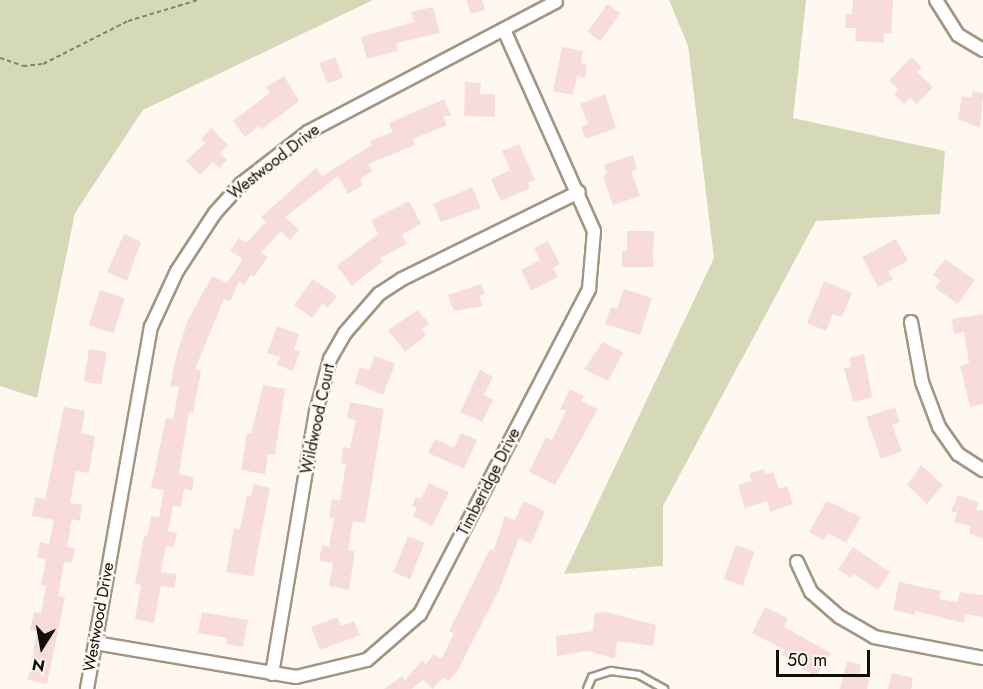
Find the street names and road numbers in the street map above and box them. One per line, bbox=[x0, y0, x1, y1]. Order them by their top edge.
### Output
street label: Westwood Drive bbox=[224, 120, 324, 204]
street label: Wildwood Court bbox=[297, 362, 339, 476]
street label: Timberidge Drive bbox=[454, 425, 524, 539]
street label: Westwood Drive bbox=[80, 561, 118, 673]

